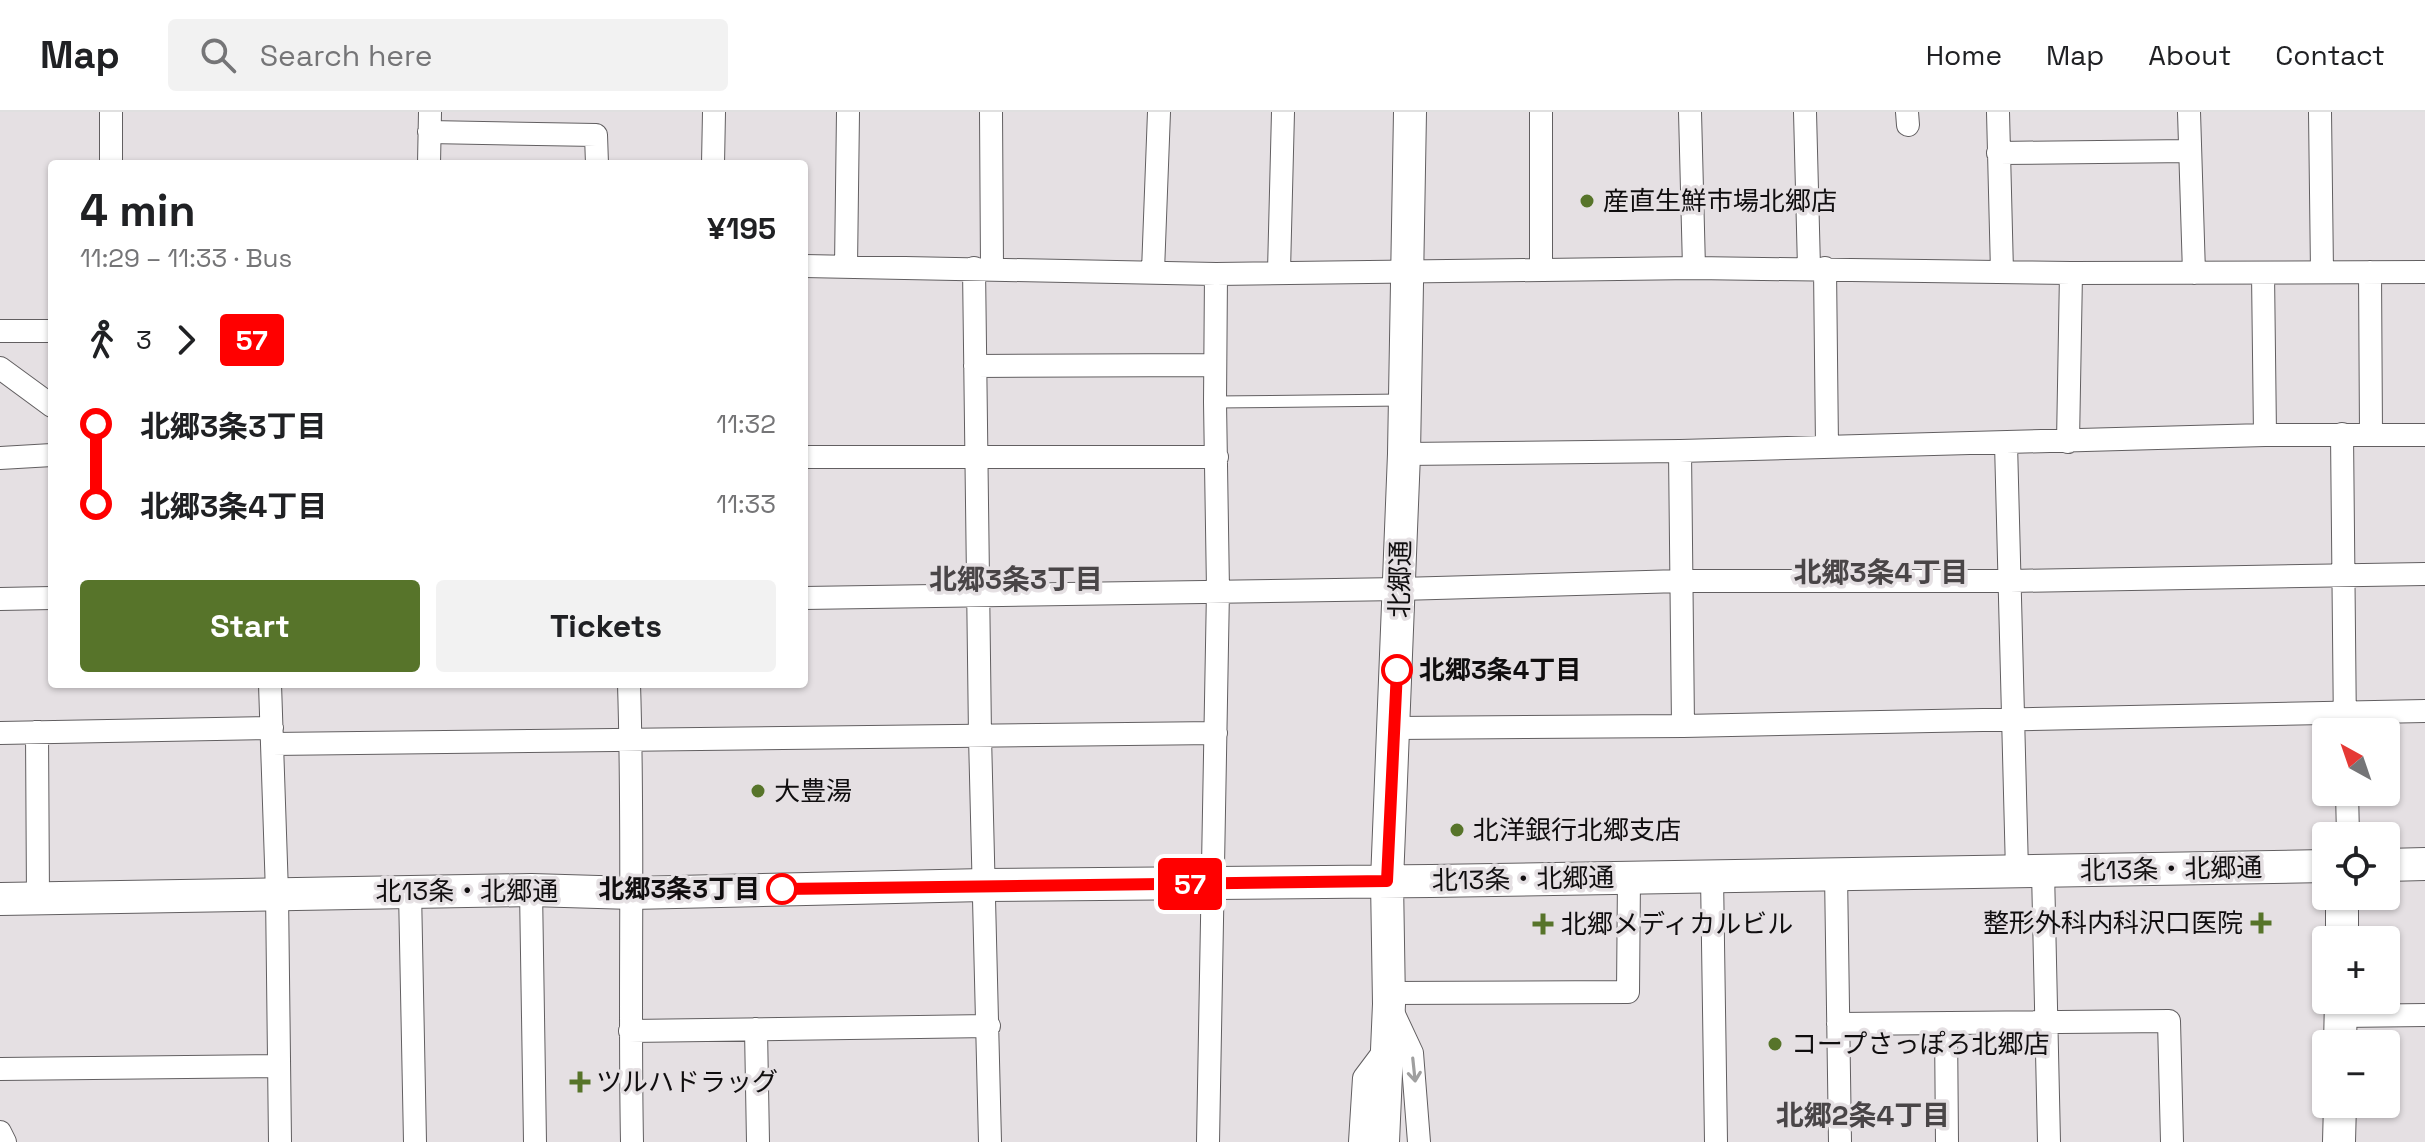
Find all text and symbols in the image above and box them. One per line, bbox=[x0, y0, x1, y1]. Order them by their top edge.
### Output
search box bbox=[168, 19, 728, 91]
text: Map bbox=[40, 31, 120, 79]
icon: search bbox=[196, 33, 240, 77]
text: Search here bbox=[260, 36, 433, 75]
text: Home bbox=[1926, 37, 2002, 73]
text: Map bbox=[2046, 37, 2104, 73]
text: About bbox=[2148, 37, 2231, 73]
text: Contact bbox=[2275, 37, 2385, 73]
text: 4 min bbox=[80, 183, 196, 239]
place label: 産直生鮮市場北郷店 bbox=[1603, 184, 1837, 218]
marker: 産直生鮮市場北郷店 bbox=[1578, 192, 1596, 210]
text: ¥195 bbox=[707, 209, 776, 248]
text: 11:29 – 11:33 · Bus bbox=[80, 241, 292, 275]
icon: walk bbox=[80, 318, 124, 362]
icon: forward bbox=[164, 318, 208, 362]
text: 57 bbox=[236, 322, 268, 358]
text: 3 bbox=[136, 323, 152, 357]
text: 北郷3条3丁目 bbox=[140, 407, 326, 446]
text: 11:32 bbox=[716, 407, 776, 441]
text: 北郷3条4丁目 bbox=[140, 487, 327, 526]
text: 11:33 bbox=[716, 487, 776, 521]
street label: 北郷通 bbox=[1382, 540, 1418, 618]
district label: 北郷3条4丁目 bbox=[1794, 554, 1968, 590]
district label: 北郷3条3丁目 bbox=[929, 561, 1103, 597]
button: Start bbox=[80, 580, 420, 672]
button: Tickets bbox=[436, 580, 776, 672]
place label: 北郷3条4丁目 bbox=[1419, 653, 1581, 687]
marker: 北郷3条4丁目 bbox=[1382, 655, 1412, 685]
north arrow bbox=[2312, 718, 2400, 806]
map controls bbox=[2312, 718, 2400, 1118]
place label: 大豊湯 bbox=[774, 774, 852, 808]
marker: 大豊湯 bbox=[749, 782, 767, 800]
place label: 北洋銀行北郷支店 bbox=[1473, 813, 1681, 847]
marker: 北洋銀行北郷支店 bbox=[1448, 821, 1466, 839]
button: locate bbox=[2312, 822, 2400, 910]
street label: 北13条・北郷通 bbox=[2079, 850, 2263, 888]
line badge: 57 bbox=[1154, 858, 1226, 910]
street label: 北13条・北郷通 bbox=[1431, 860, 1615, 898]
text: 57 bbox=[1174, 866, 1206, 902]
place label: 北郷3条3丁目 bbox=[598, 872, 760, 906]
street label: 北13条・北郷通 bbox=[376, 874, 558, 908]
marker: 北郷3条3丁目 bbox=[767, 874, 797, 904]
place label: 整形外科内科沢口医院 bbox=[1983, 906, 2243, 940]
place label: 北郷メディカルビル bbox=[1561, 907, 1793, 941]
marker: 整形外科内科沢口医院 bbox=[2250, 912, 2272, 934]
marker: 北郷メディカルビル bbox=[1532, 913, 1554, 935]
button: + bbox=[2312, 926, 2400, 1014]
place label: コープさっぽろ北郷店 bbox=[1791, 1027, 2049, 1061]
button: − bbox=[2312, 1030, 2400, 1118]
marker: コープさっぽろ北郷店 bbox=[1766, 1035, 1784, 1053]
one-way arrow bbox=[1407, 1056, 1422, 1083]
place label: ツルハドラッグ bbox=[596, 1065, 778, 1099]
marker: ツルハドラッグ bbox=[571, 1073, 589, 1091]
district label: 北郷2条4丁目 bbox=[1776, 1097, 1950, 1133]

